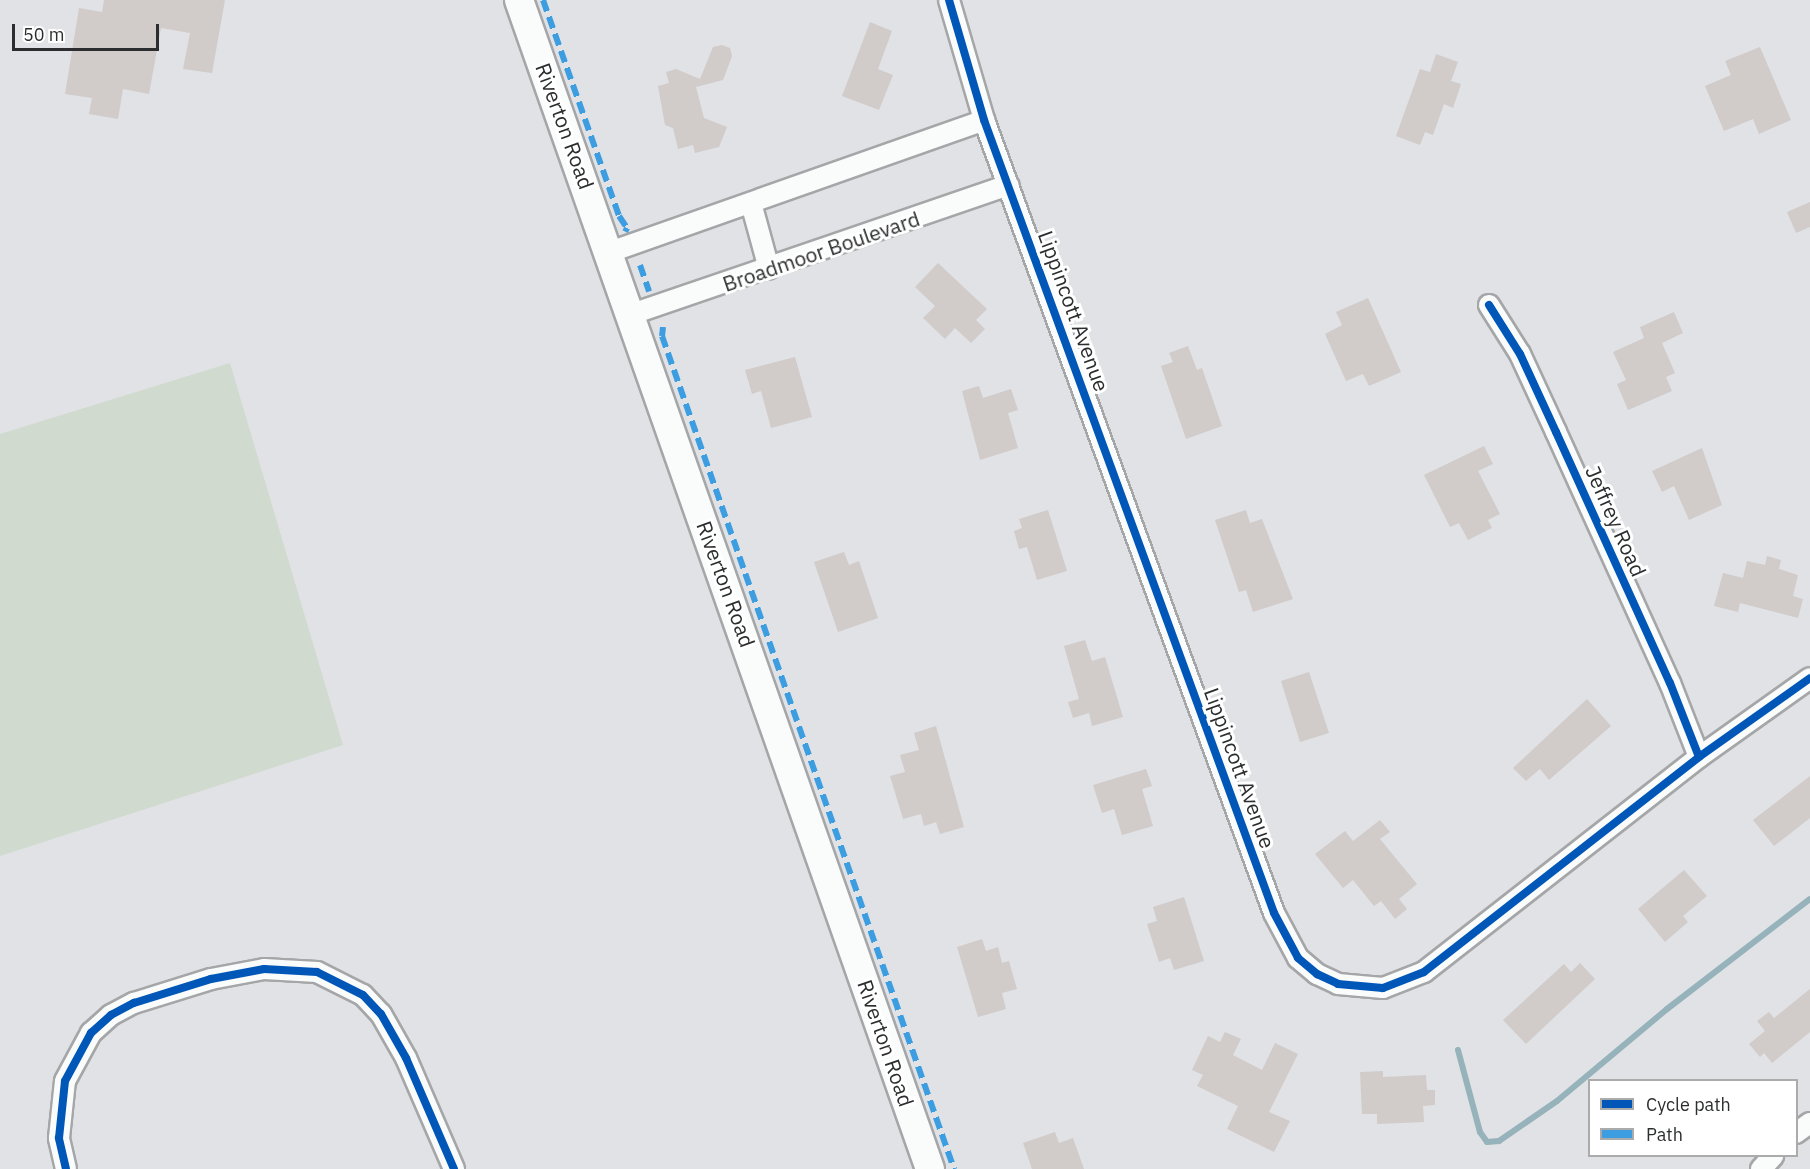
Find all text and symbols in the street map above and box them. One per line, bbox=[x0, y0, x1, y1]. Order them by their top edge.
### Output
scale bar bbox=[15, 12, 162, 50]
text: 50 m bbox=[23, 23, 65, 46]
street label: Riverton Road bbox=[531, 59, 599, 193]
street label: Broadmoor Boulevard bbox=[719, 205, 923, 297]
street label: Lippincott Avenue bbox=[1033, 227, 1115, 395]
street label: Jeffrey Road bbox=[1580, 462, 1652, 580]
street label: Riverton Road bbox=[692, 517, 760, 651]
street label: Lippincott Avenue bbox=[1199, 684, 1281, 852]
street label: Riverton Road bbox=[853, 976, 919, 1110]
legend bbox=[1588, 1079, 1798, 1157]
text: Cycle path bbox=[1646, 1093, 1731, 1116]
text: Path bbox=[1646, 1123, 1683, 1146]

